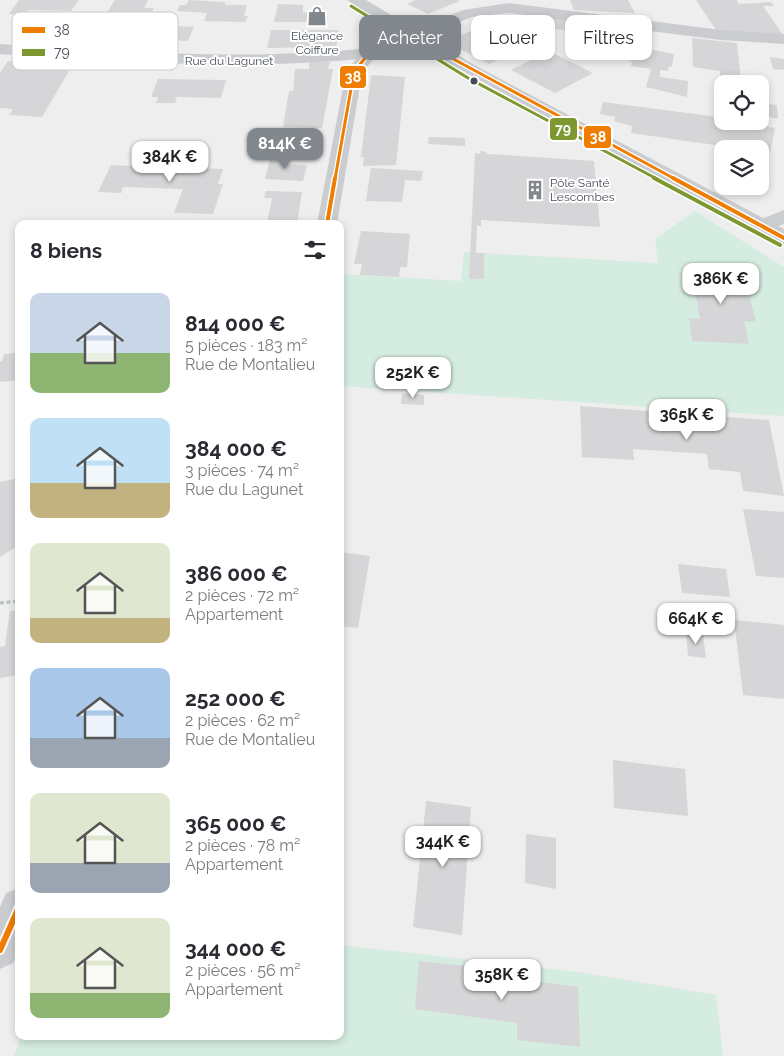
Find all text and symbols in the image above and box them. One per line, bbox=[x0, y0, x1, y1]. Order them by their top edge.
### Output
shop icon: Elégance Coiffure bbox=[306, 5, 328, 27]
legend bbox=[12, 12, 178, 70]
chip: Acheter bbox=[359, 15, 461, 60]
chip: Louer bbox=[471, 15, 555, 60]
chip: Filtres bbox=[565, 15, 652, 60]
text: 38 bbox=[54, 22, 70, 38]
place label: Elégance Coiffure bbox=[291, 29, 343, 57]
text: 79 bbox=[54, 44, 70, 60]
street label: Rue du Lagunet bbox=[185, 54, 273, 68]
line badge: 38 bbox=[339, 65, 367, 89]
text: 38 bbox=[345, 69, 361, 85]
map controls bbox=[714, 75, 769, 195]
button: locate bbox=[714, 75, 769, 130]
unlabelled marker bbox=[469, 76, 479, 86]
line badge: 79 bbox=[549, 117, 578, 141]
text: 79 bbox=[555, 121, 571, 137]
line badge: 38 bbox=[583, 125, 612, 149]
pin: 814K € bbox=[244, 128, 326, 170]
text: 38 bbox=[590, 129, 606, 145]
text: 814K € bbox=[258, 134, 312, 153]
pin: 384K € bbox=[129, 140, 211, 183]
button: layers bbox=[714, 140, 769, 195]
text: 384K € bbox=[143, 147, 197, 166]
place label: Pôle Santé Lescombes bbox=[550, 176, 615, 204]
building icon: Pôle Santé Lescombes bbox=[524, 179, 546, 201]
icon: filters bbox=[301, 236, 329, 264]
text: 8 biens bbox=[30, 238, 102, 263]
pin: 386K € bbox=[680, 262, 762, 305]
text: 386K € bbox=[693, 269, 749, 288]
text: 814 000 € bbox=[185, 311, 286, 336]
icon: home bbox=[70, 313, 130, 373]
text: 5 pièces · 183 m² bbox=[185, 336, 307, 355]
text: Rue de Montalieu bbox=[185, 355, 315, 374]
pin: 252K € bbox=[372, 356, 454, 399]
text: 252K € bbox=[386, 363, 440, 382]
pin: 365K € bbox=[646, 398, 728, 441]
text: 365K € bbox=[660, 405, 714, 424]
text: 384 000 € bbox=[185, 436, 287, 461]
icon: home bbox=[70, 438, 130, 498]
text: 3 pièces · 74 m² bbox=[185, 461, 299, 480]
text: Rue du Lagunet bbox=[185, 480, 303, 499]
text: 386 000 € bbox=[185, 561, 288, 586]
icon: home bbox=[70, 563, 130, 623]
text: 2 pièces · 72 m² bbox=[185, 586, 299, 605]
pin: 664K € bbox=[655, 602, 737, 645]
text: Appartement bbox=[185, 605, 283, 624]
text: 664K € bbox=[668, 609, 724, 628]
text: 252 000 € bbox=[185, 686, 286, 711]
icon: home bbox=[70, 688, 130, 748]
text: 2 pièces · 62 m² bbox=[185, 711, 300, 730]
text: Rue de Montalieu bbox=[185, 730, 315, 749]
text: 365 000 € bbox=[185, 811, 287, 836]
icon: home bbox=[70, 813, 130, 873]
pin: 344K € bbox=[402, 826, 484, 868]
text: 344K € bbox=[416, 832, 470, 851]
text: 2 pièces · 78 m² bbox=[185, 836, 300, 855]
text: Appartement bbox=[185, 855, 283, 874]
text: 344 000 € bbox=[185, 936, 286, 961]
icon: home bbox=[70, 938, 130, 998]
pin: 358K € bbox=[461, 958, 543, 1001]
text: 2 pièces · 56 m² bbox=[185, 961, 301, 980]
text: 358K € bbox=[475, 965, 529, 984]
text: Appartement bbox=[185, 980, 283, 999]

